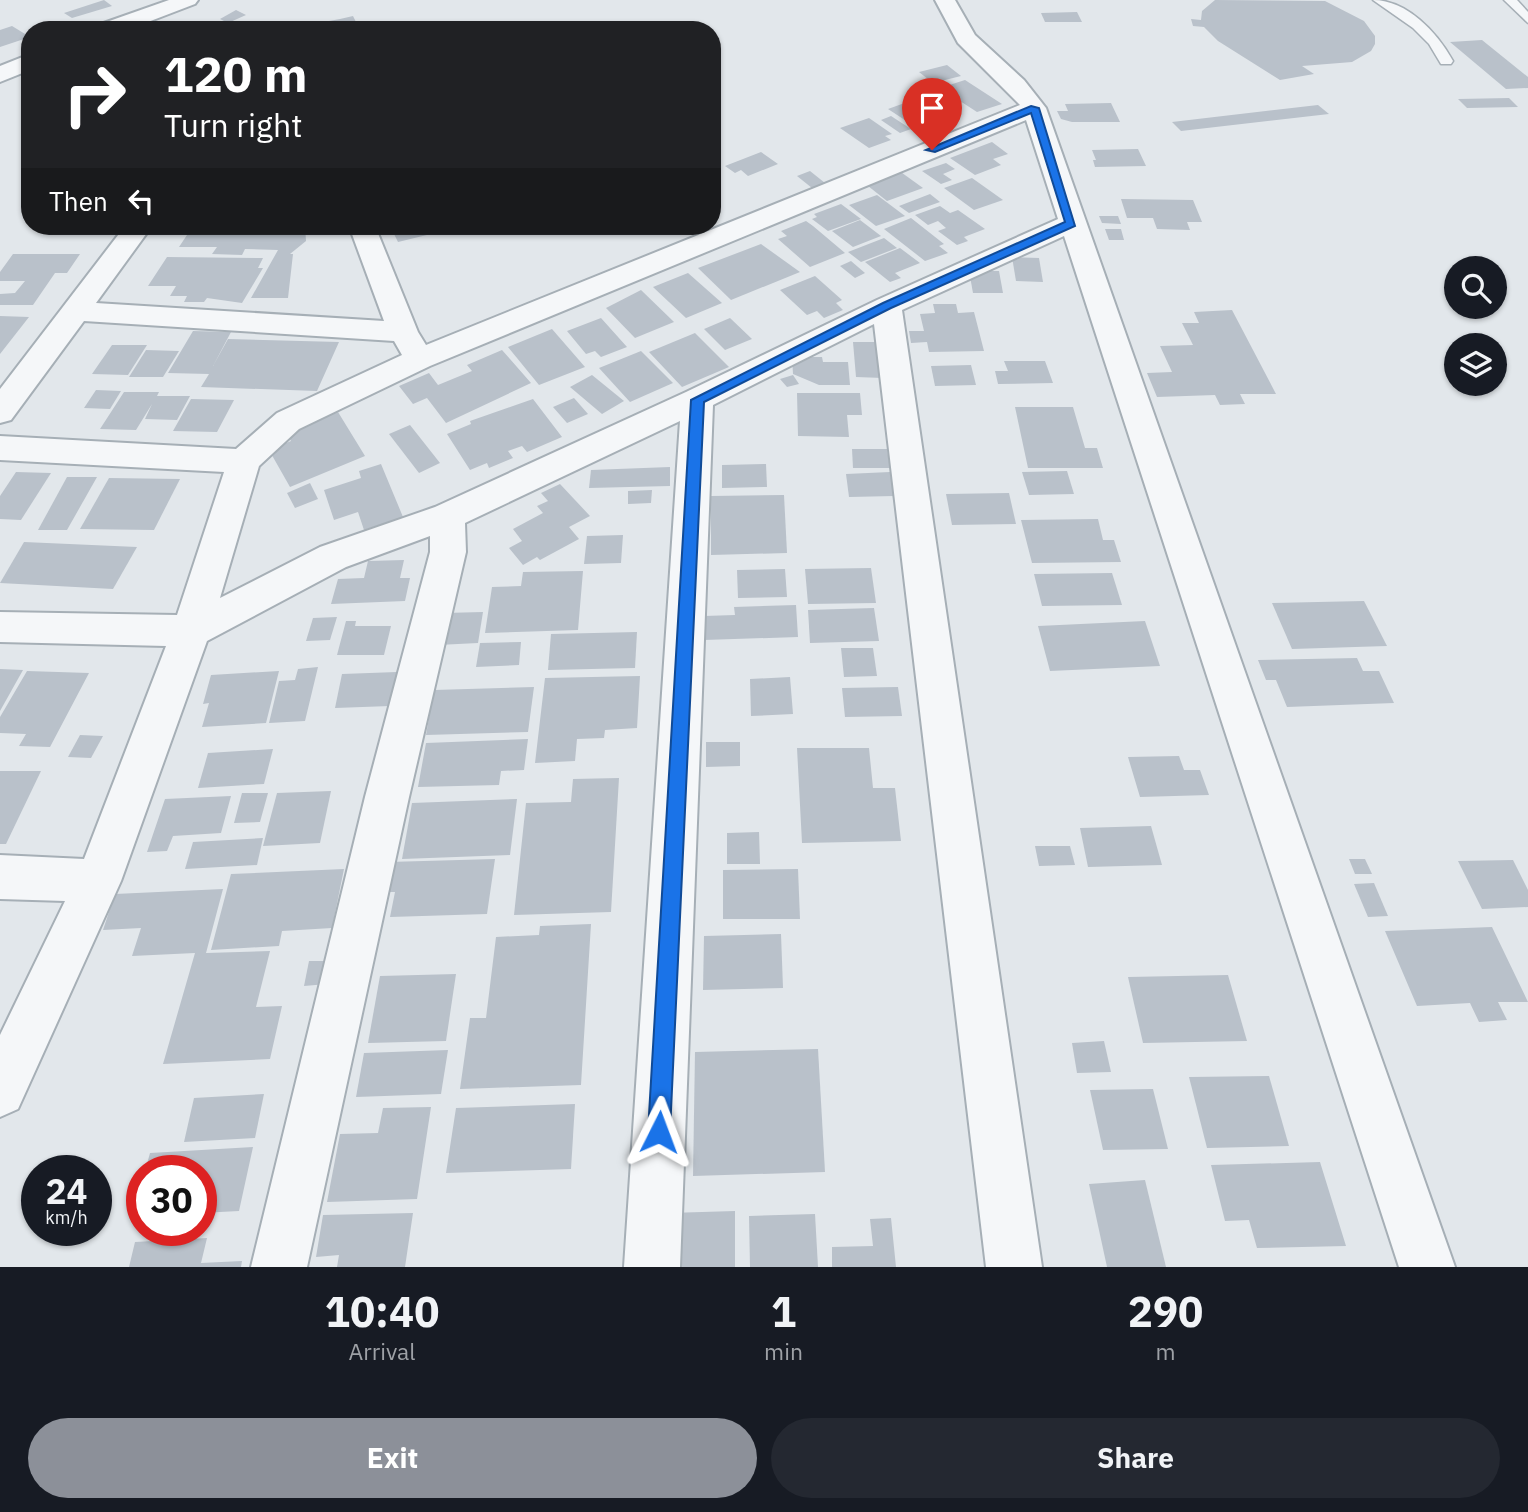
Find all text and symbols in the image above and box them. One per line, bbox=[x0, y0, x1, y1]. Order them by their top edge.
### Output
text: 120 m bbox=[164, 42, 308, 105]
icon: right bbox=[49, 49, 140, 140]
pin bbox=[902, 78, 962, 150]
icon: arrive bbox=[913, 89, 951, 127]
text: Turn right bbox=[164, 104, 302, 146]
icon: left bbox=[122, 182, 160, 220]
text: Then bbox=[49, 184, 108, 218]
map controls bbox=[1444, 256, 1507, 396]
button: search bbox=[1444, 256, 1507, 319]
button: layers bbox=[1444, 333, 1507, 396]
position arrow bbox=[622, 1095, 696, 1169]
speed limit sign: 30 bbox=[126, 1155, 217, 1246]
text: 24 bbox=[45, 1168, 88, 1214]
text: km/h bbox=[45, 1206, 88, 1229]
text: 10:40 bbox=[325, 1284, 439, 1339]
text: 1 bbox=[771, 1284, 796, 1339]
text: 290 bbox=[1128, 1284, 1203, 1339]
text: Arrival bbox=[349, 1336, 416, 1366]
text: min bbox=[764, 1336, 803, 1366]
text: m bbox=[1155, 1336, 1176, 1366]
button: Exit bbox=[28, 1418, 757, 1498]
button: Share bbox=[771, 1418, 1500, 1498]

